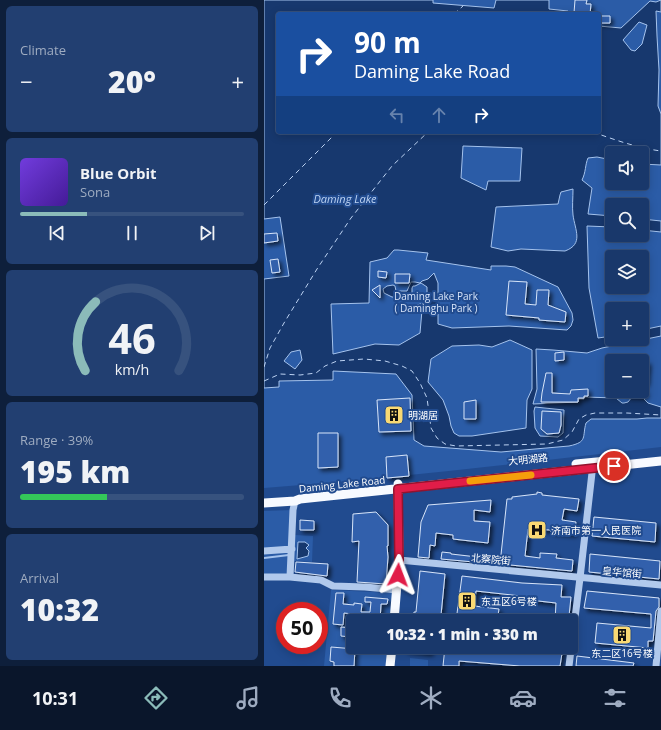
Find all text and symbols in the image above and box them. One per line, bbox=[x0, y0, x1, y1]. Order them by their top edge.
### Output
text: 90 m bbox=[354, 23, 421, 61]
icon: right bbox=[288, 28, 340, 80]
text: Climate bbox=[20, 41, 66, 59]
text: Daming Lake Road bbox=[354, 59, 510, 83]
text: 20° bbox=[108, 61, 156, 102]
text: − bbox=[20, 66, 33, 96]
text: + bbox=[231, 66, 244, 96]
icon: left bbox=[386, 104, 408, 126]
icon: ahead bbox=[428, 104, 450, 126]
icon: right bbox=[470, 104, 492, 126]
map controls bbox=[605, 146, 649, 398]
button: sound bbox=[605, 146, 649, 190]
text: Blue Orbit bbox=[80, 163, 157, 183]
text: Sona bbox=[80, 183, 110, 201]
water label: Daming Lake bbox=[313, 191, 377, 206]
button: search bbox=[605, 198, 649, 242]
icon: previous bbox=[46, 222, 68, 244]
icon: pause bbox=[121, 222, 143, 244]
icon: next bbox=[196, 222, 218, 244]
button: layers bbox=[605, 250, 649, 294]
park label: Daming Lake Park ( Daminghu Park ) bbox=[394, 289, 479, 315]
button: + bbox=[605, 302, 649, 346]
text: 46 bbox=[108, 310, 156, 366]
button: − bbox=[605, 354, 649, 398]
text: km/h bbox=[115, 360, 149, 379]
building icon: 明湖居 bbox=[383, 404, 405, 426]
place label: 明湖居 bbox=[408, 408, 438, 422]
text: Range · 39% bbox=[20, 431, 93, 449]
pin bbox=[597, 449, 631, 483]
street label: 大明湖路 bbox=[507, 450, 549, 468]
text: 195 km bbox=[20, 451, 130, 492]
icon: arrive bbox=[603, 455, 625, 477]
street label: Daming Lake Road bbox=[298, 472, 386, 496]
hospital icon: 济南市第一人民医院 bbox=[526, 519, 548, 541]
place label: 济南市第一人民医院 bbox=[551, 523, 641, 537]
street label: 北察院街 bbox=[470, 550, 512, 568]
position arrow bbox=[377, 554, 419, 596]
street label: 皇华馆街 bbox=[601, 563, 643, 581]
text: Arrival bbox=[20, 569, 59, 587]
text: 10:32 bbox=[20, 589, 99, 630]
building icon: 东五区6号楼 bbox=[456, 590, 478, 612]
place label: 东五区6号楼 bbox=[481, 594, 537, 608]
speed limit sign: 50 bbox=[276, 602, 328, 654]
text: 10:32 · 1 min · 330 m bbox=[386, 624, 538, 644]
building icon: 东二区16号楼 bbox=[611, 624, 633, 646]
place label: 东二区16号楼 bbox=[591, 646, 653, 660]
icon: directions bbox=[142, 684, 170, 712]
icon: music bbox=[234, 684, 262, 712]
icon: phone bbox=[326, 684, 354, 712]
icon: climate bbox=[417, 684, 445, 712]
icon: car bbox=[509, 684, 537, 712]
icon: filters bbox=[601, 684, 629, 712]
text: 10:31 bbox=[32, 686, 78, 710]

